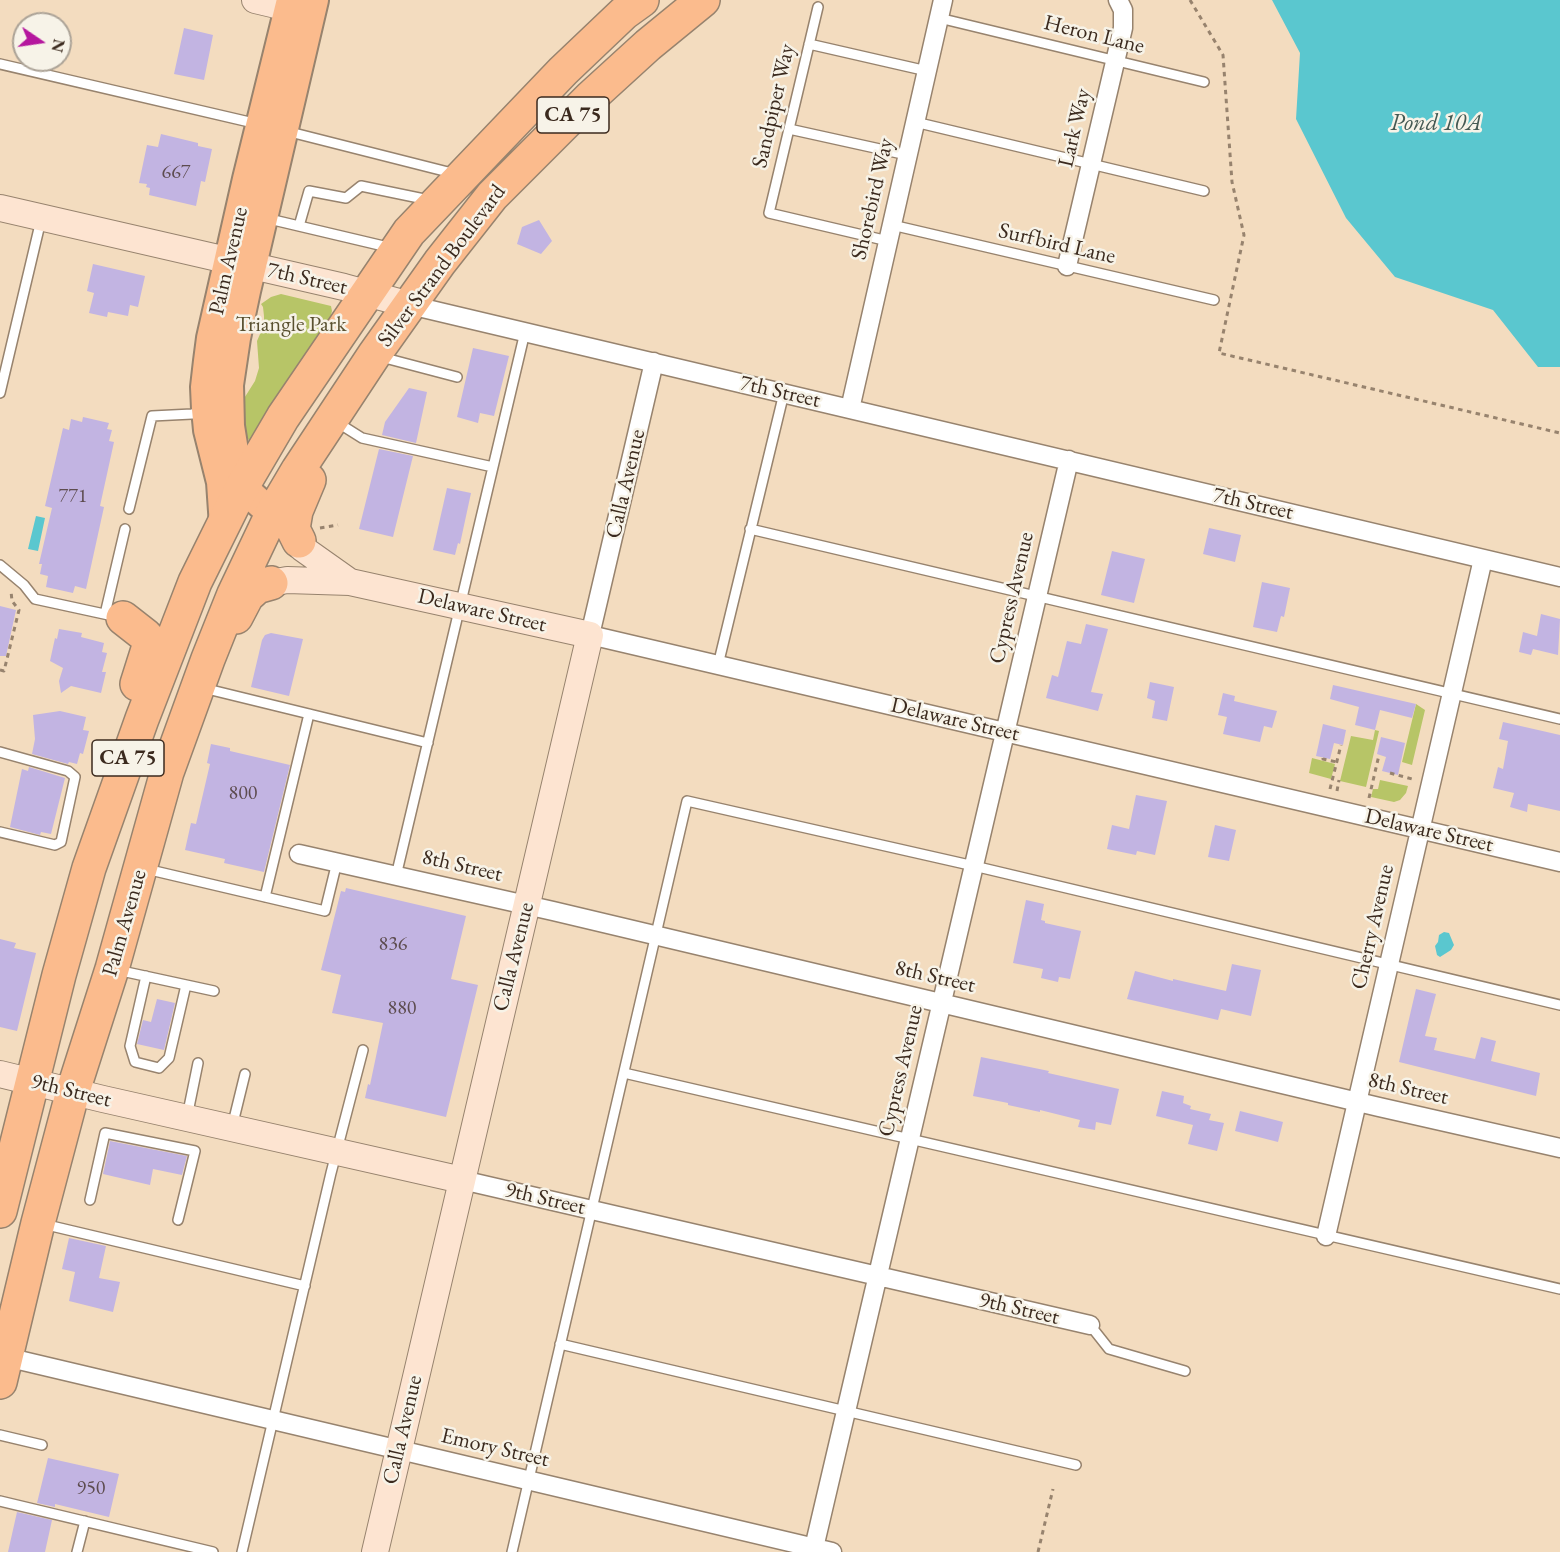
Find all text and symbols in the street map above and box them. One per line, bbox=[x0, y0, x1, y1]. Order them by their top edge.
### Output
street label: Heron Lane bbox=[1041, 10, 1147, 60]
north arrow bbox=[12, 12, 72, 72]
text: N bbox=[46, 37, 70, 54]
street label: Sandpiper Way bbox=[747, 41, 801, 171]
street label: Lark Way bbox=[1053, 86, 1097, 170]
road number: CA 75 bbox=[537, 97, 609, 133]
water label: Pond 10A bbox=[1390, 109, 1482, 137]
street label: Shorebird Way bbox=[846, 136, 900, 262]
house number: 667 bbox=[162, 161, 190, 185]
street label: Silver Strand Boulevard bbox=[372, 180, 512, 352]
street label: Palm Avenue bbox=[204, 205, 254, 317]
street label: Surfbird Lane bbox=[996, 218, 1118, 270]
street label: 7th Street bbox=[264, 257, 350, 301]
park label: Triangle Park bbox=[236, 312, 346, 338]
street label: 7th Street bbox=[737, 370, 823, 414]
street label: Calla Avenue bbox=[601, 427, 651, 541]
street label: 7th Street bbox=[1210, 482, 1296, 526]
house number: 771 bbox=[59, 485, 87, 509]
street label: Cypress Avenue bbox=[984, 530, 1040, 666]
street label: Delaware Street bbox=[415, 583, 549, 639]
street label: Delaware Street bbox=[888, 692, 1022, 748]
road number: CA 75 bbox=[92, 740, 164, 776]
house number: 800 bbox=[229, 782, 257, 806]
street label: Delaware Street bbox=[1362, 803, 1496, 859]
street label: 8th Street bbox=[419, 844, 505, 888]
street label: Cherry Avenue bbox=[1346, 862, 1400, 992]
street label: Palm Avenue bbox=[97, 867, 153, 979]
street label: Calla Avenue bbox=[488, 900, 540, 1014]
house number: 836 bbox=[379, 933, 407, 957]
street label: 8th Street bbox=[892, 955, 978, 999]
house number: 880 bbox=[388, 997, 416, 1021]
street label: Cypress Avenue bbox=[873, 1003, 929, 1139]
street label: 8th Street bbox=[1365, 1067, 1451, 1111]
street label: 9th Street bbox=[28, 1068, 114, 1114]
street label: 9th Street bbox=[502, 1177, 588, 1221]
street label: 9th Street bbox=[976, 1287, 1062, 1331]
street label: Calla Avenue bbox=[378, 1373, 428, 1487]
street label: Emory Street bbox=[438, 1423, 552, 1473]
house number: 950 bbox=[77, 1477, 105, 1501]

